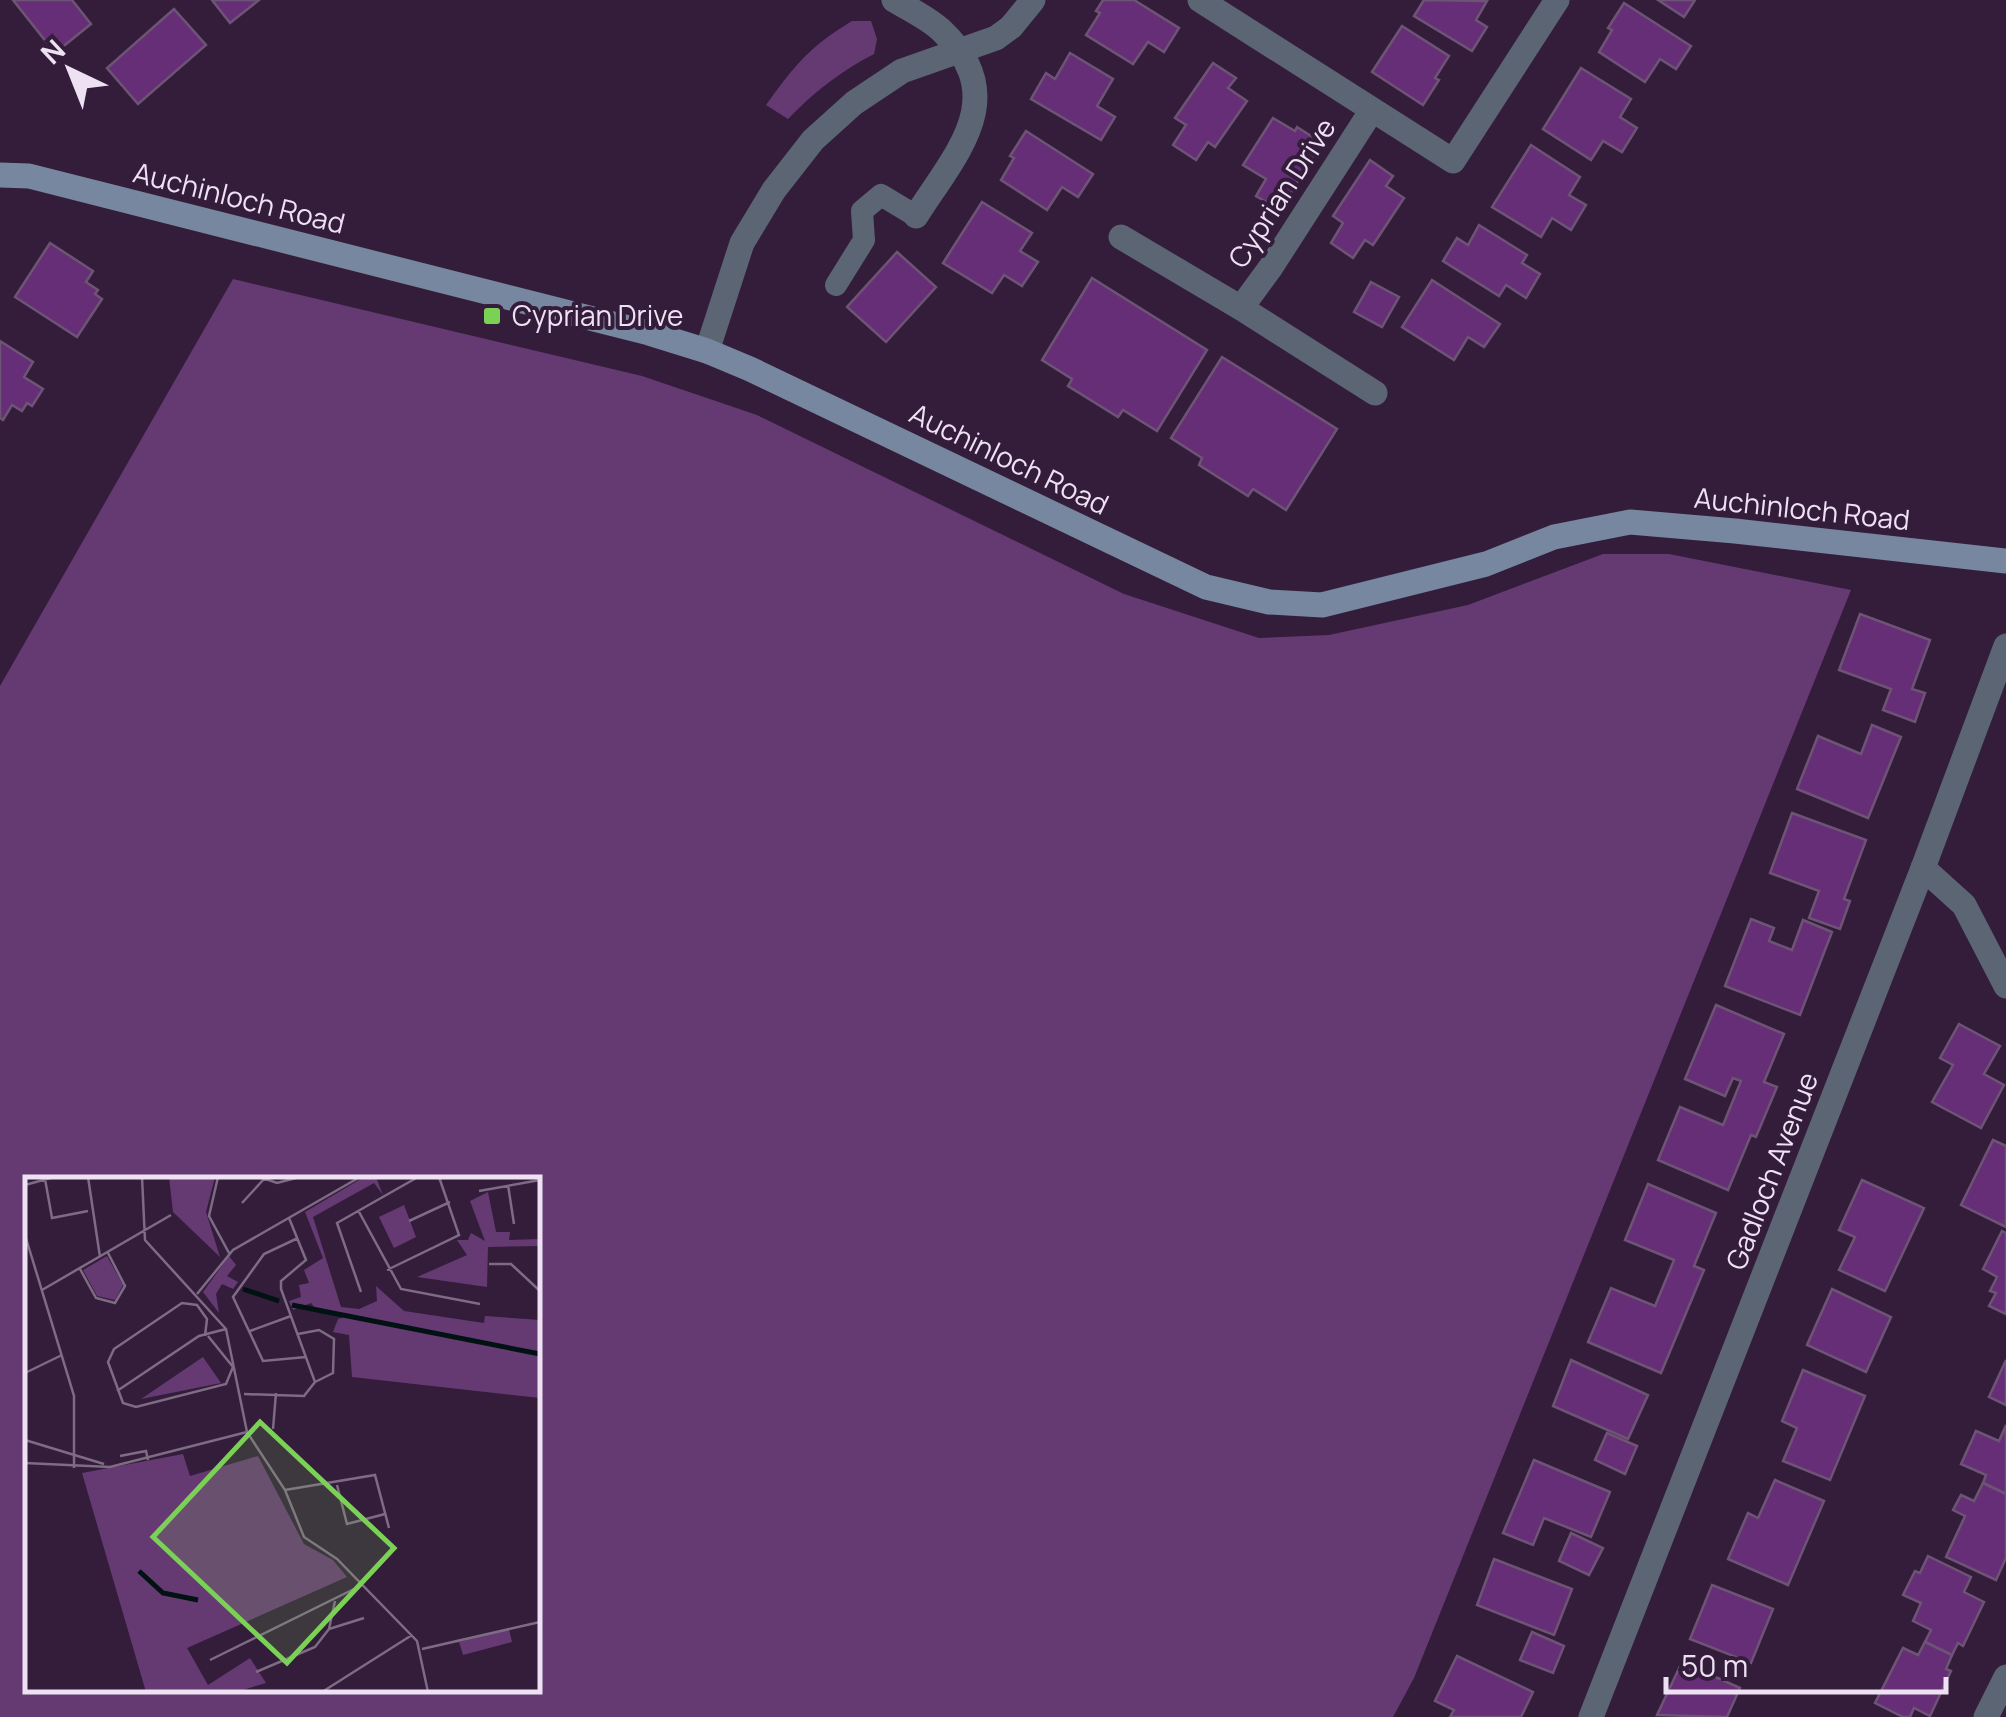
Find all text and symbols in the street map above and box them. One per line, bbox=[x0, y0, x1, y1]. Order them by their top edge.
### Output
north arrow bbox=[20, 20, 120, 120]
text: N bbox=[32, 30, 73, 72]
street label: Cyprian Drive bbox=[1219, 110, 1344, 275]
street label: Auchinloch Road bbox=[129, 152, 349, 242]
place label: Cyprian Drive bbox=[512, 296, 683, 334]
marker: Cyprian Drive bbox=[481, 305, 503, 327]
street label: Auchinloch Road bbox=[904, 393, 1115, 523]
street label: Auchinloch Road bbox=[1692, 478, 1912, 538]
street label: Gadloch Avenue bbox=[1716, 1066, 1826, 1275]
inset map bbox=[25, 1177, 540, 1692]
scale bar bbox=[1666, 1632, 1946, 1694]
text: 50 m bbox=[1681, 1645, 1748, 1686]

